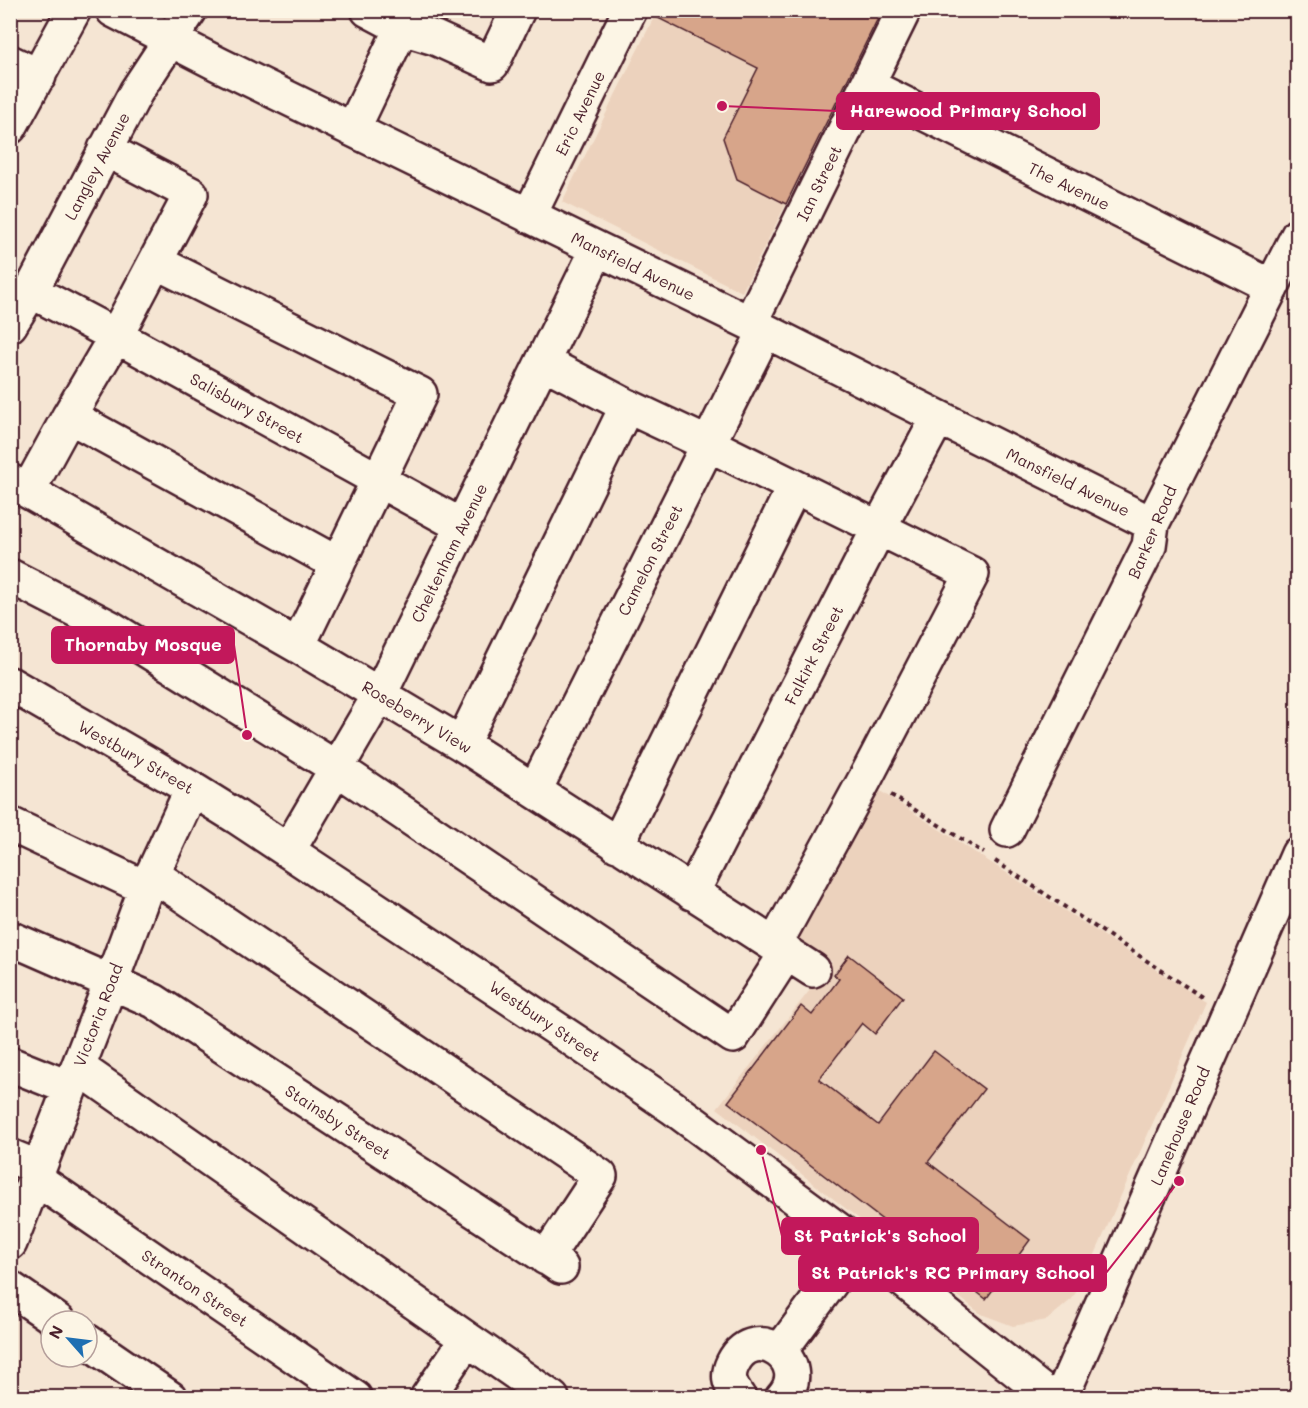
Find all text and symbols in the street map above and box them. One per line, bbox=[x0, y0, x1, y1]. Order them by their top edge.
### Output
street label: Eric Avenue bbox=[550, 67, 609, 159]
callout: Harewood Primary School bbox=[837, 93, 1099, 129]
text: Harewood Primary School bbox=[849, 98, 1087, 122]
street label: Langley Avenue bbox=[59, 108, 134, 223]
street label: Ian Street bbox=[791, 141, 846, 224]
street label: The Avenue bbox=[1025, 157, 1114, 214]
street label: Mansfield Avenue bbox=[568, 227, 699, 305]
street label: Salisbury Street bbox=[187, 368, 308, 448]
street label: Mansfield Avenue bbox=[1003, 443, 1134, 521]
street label: Cheltenham Avenue bbox=[406, 480, 491, 626]
street label: Barker Road bbox=[1122, 482, 1181, 582]
street label: Camelon Street bbox=[612, 500, 687, 619]
street label: Falkirk Street bbox=[779, 601, 848, 708]
callout: Thornaby Mosque bbox=[52, 627, 234, 663]
text: Thornaby Mosque bbox=[64, 632, 222, 656]
street label: Roseberry View bbox=[358, 675, 476, 758]
street label: Westbury Street bbox=[75, 715, 198, 798]
street label: Victoria Road bbox=[68, 960, 127, 1069]
street label: Westbury Street bbox=[485, 975, 605, 1066]
street label: Lanehouse Road bbox=[1145, 1063, 1214, 1188]
street label: Stainsby Street bbox=[281, 1080, 395, 1164]
callout: St Patrick's School bbox=[782, 1218, 978, 1254]
text: St Patrick's School bbox=[794, 1223, 966, 1247]
street label: Stranton Street bbox=[138, 1244, 253, 1331]
callout: St Patrick's RC Primary School bbox=[799, 1255, 1106, 1291]
text: St Patrick's RC Primary School bbox=[811, 1260, 1095, 1284]
north arrow bbox=[39, 1309, 99, 1369]
text: N bbox=[43, 1321, 67, 1342]

